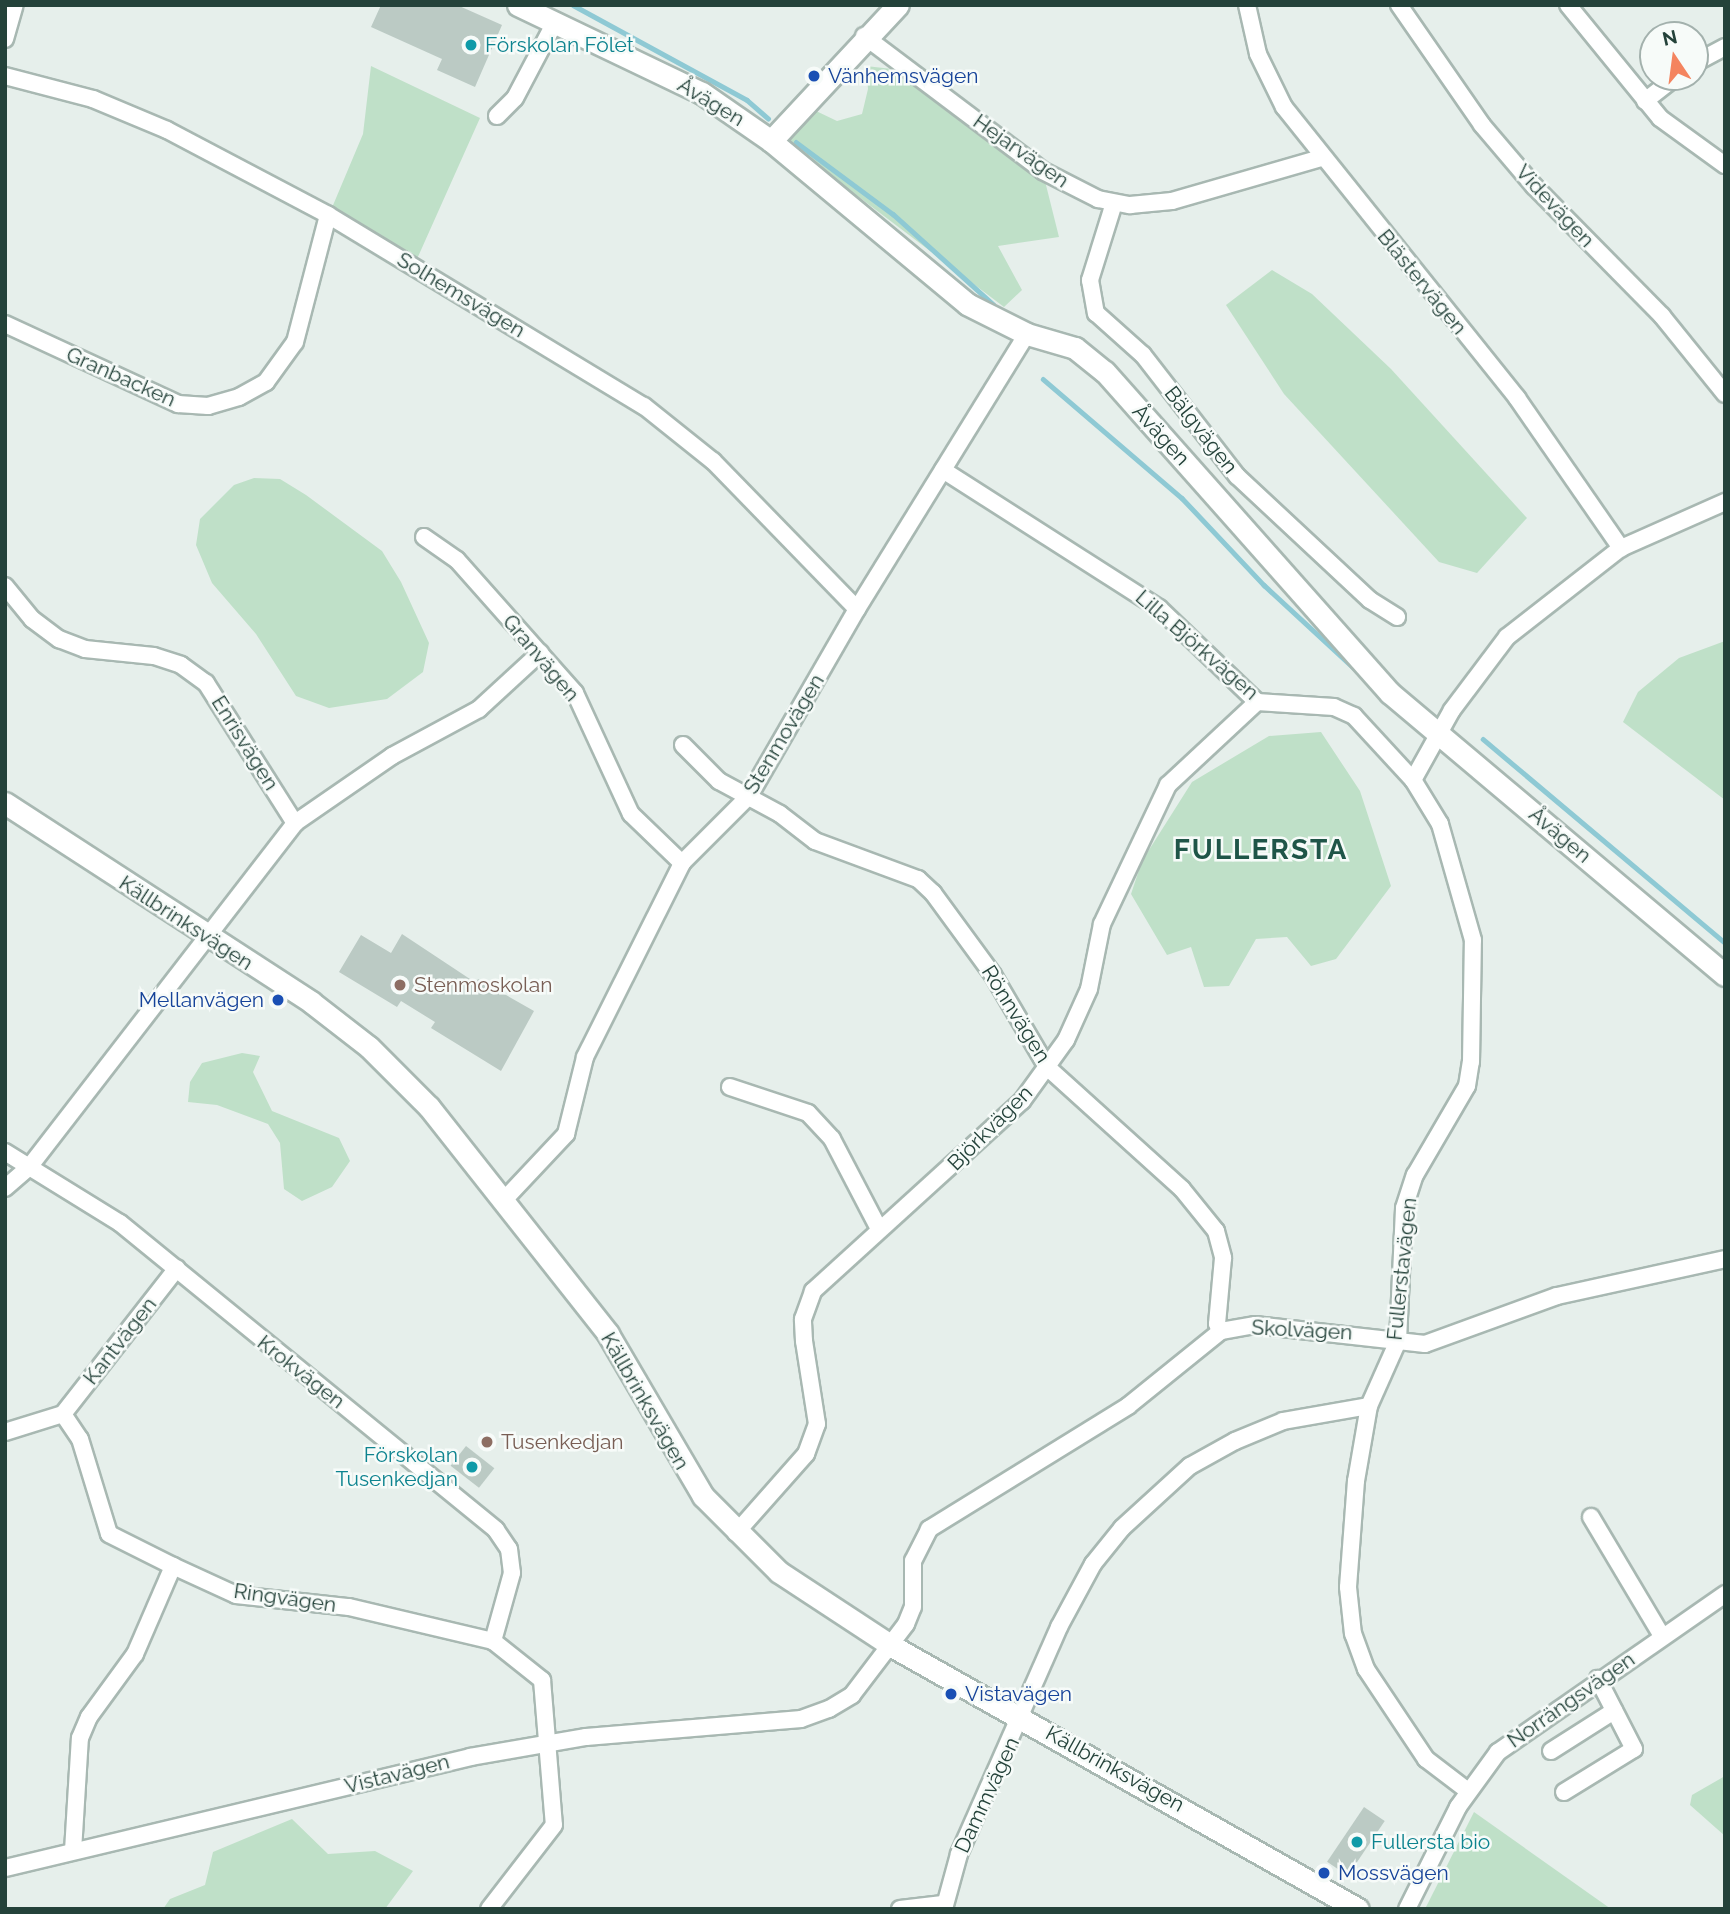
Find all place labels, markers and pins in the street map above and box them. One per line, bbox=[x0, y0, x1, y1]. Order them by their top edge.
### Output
place label: Förskolan Fölet bbox=[485, 32, 634, 58]
marker: Förskolan Fölet bbox=[463, 37, 479, 53]
place label: Vänhemsvägen bbox=[828, 63, 979, 89]
marker: Vänhemsvägen bbox=[806, 68, 822, 84]
place label: Stenmoskolan bbox=[414, 972, 552, 998]
marker: Stenmoskolan bbox=[392, 977, 408, 993]
place label: Mellanvägen bbox=[139, 987, 264, 1013]
marker: Mellanvägen bbox=[270, 992, 286, 1008]
place label: Tusenkedjan bbox=[501, 1429, 624, 1455]
marker: Tusenkedjan bbox=[479, 1434, 495, 1450]
place label: Förskolan Tusenkedjan bbox=[335, 1442, 458, 1492]
marker: Förskolan Tusenkedjan bbox=[464, 1459, 480, 1475]
place label: Vistavägen bbox=[965, 1681, 1072, 1707]
marker: Vistavägen bbox=[943, 1686, 959, 1702]
place label: Fullersta bio bbox=[1371, 1829, 1490, 1855]
marker: Fullersta bio bbox=[1349, 1834, 1365, 1850]
place label: Mossvägen bbox=[1338, 1860, 1449, 1886]
marker: Mossvägen bbox=[1316, 1865, 1332, 1881]

